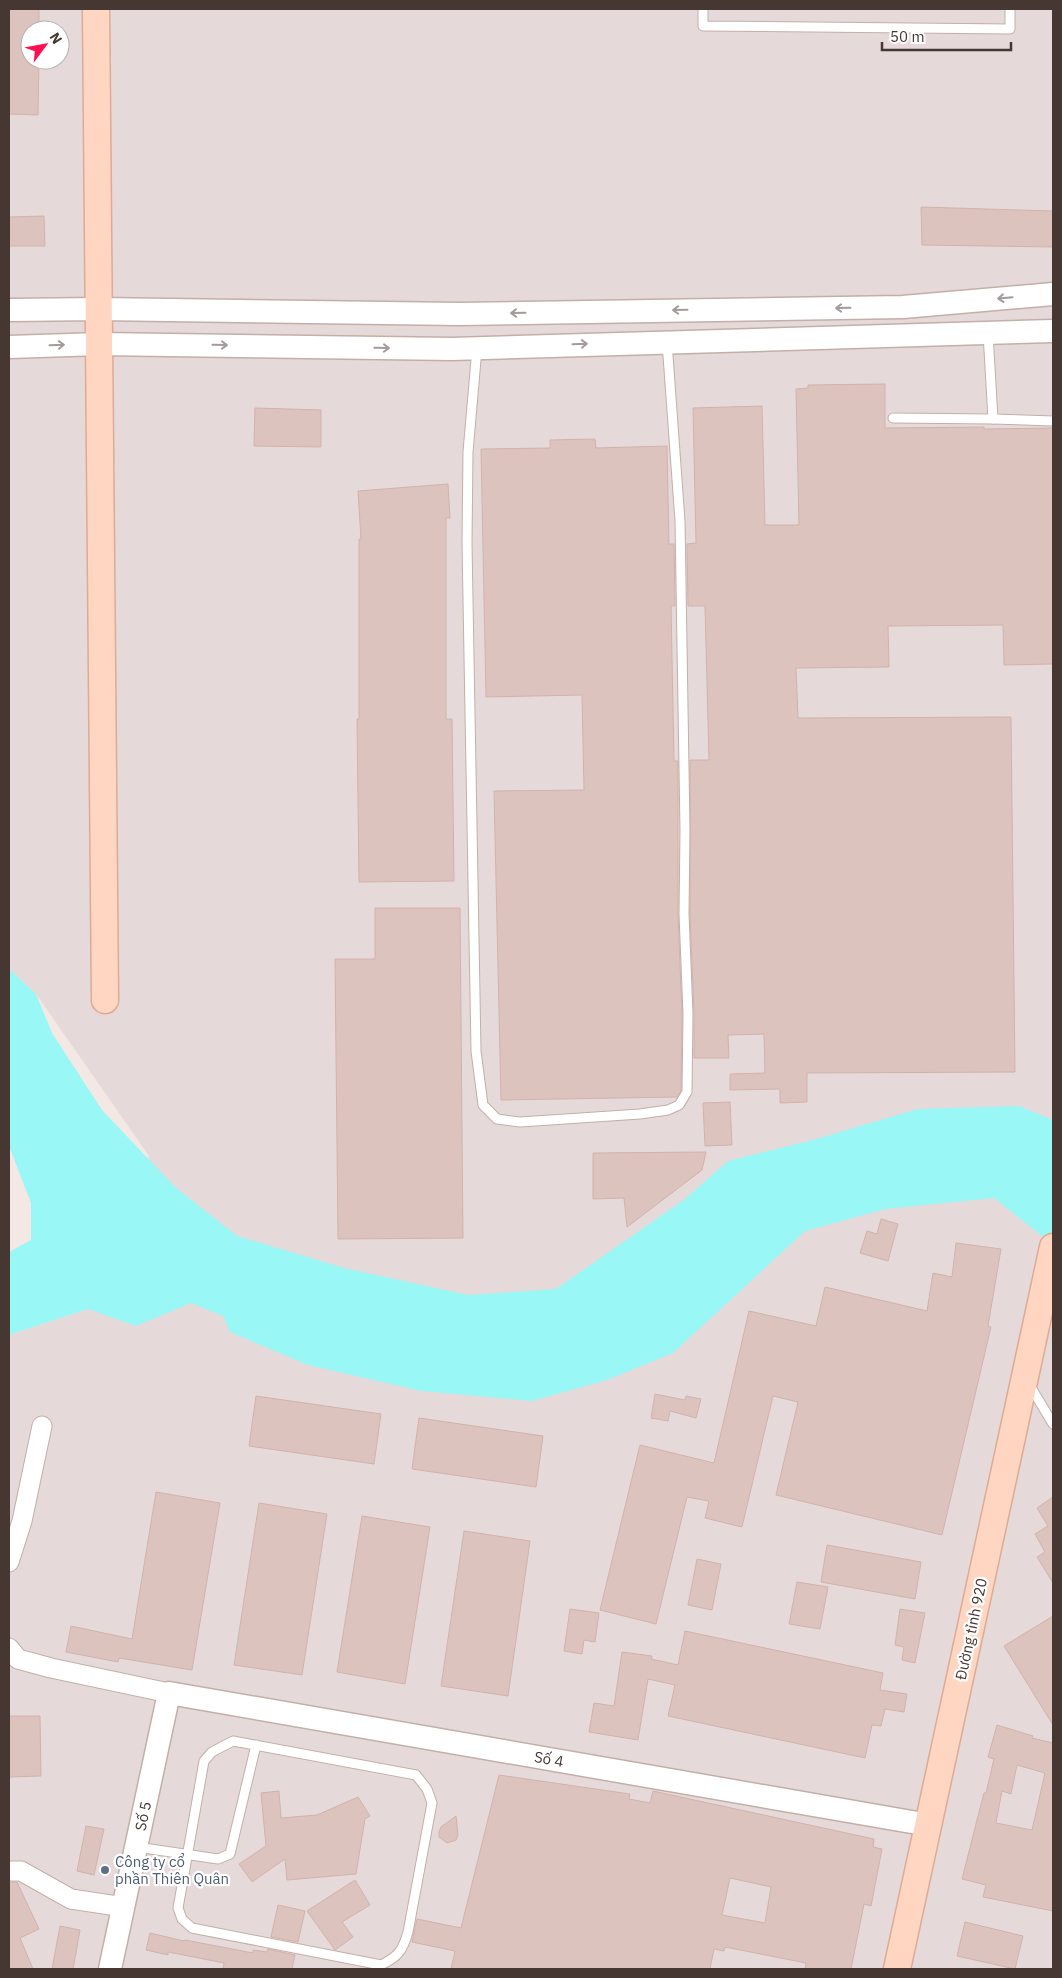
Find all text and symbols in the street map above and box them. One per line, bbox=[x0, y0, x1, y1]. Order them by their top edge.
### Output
north arrow bbox=[20, 20, 70, 70]
scale bar bbox=[882, 20, 1011, 52]
text: 50 m bbox=[890, 27, 925, 46]
text: N bbox=[46, 29, 66, 47]
one-way arrow bbox=[997, 294, 1013, 303]
one-way arrow bbox=[835, 303, 851, 313]
one-way arrow bbox=[672, 305, 688, 315]
one-way arrow bbox=[510, 308, 526, 318]
one-way arrow bbox=[49, 340, 65, 350]
one-way arrow bbox=[572, 340, 588, 349]
one-way arrow bbox=[212, 341, 228, 350]
one-way arrow bbox=[374, 343, 390, 353]
street label: Đường tỉnh 920 bbox=[951, 1576, 991, 1682]
street label: Số 4 bbox=[533, 1747, 565, 1771]
street label: Số 5 bbox=[131, 1800, 155, 1832]
place label: Công ty cổ phần Thiên Quân bbox=[115, 1852, 229, 1888]
marker: Công ty cổ phần Thiên Quân bbox=[99, 1864, 111, 1876]

